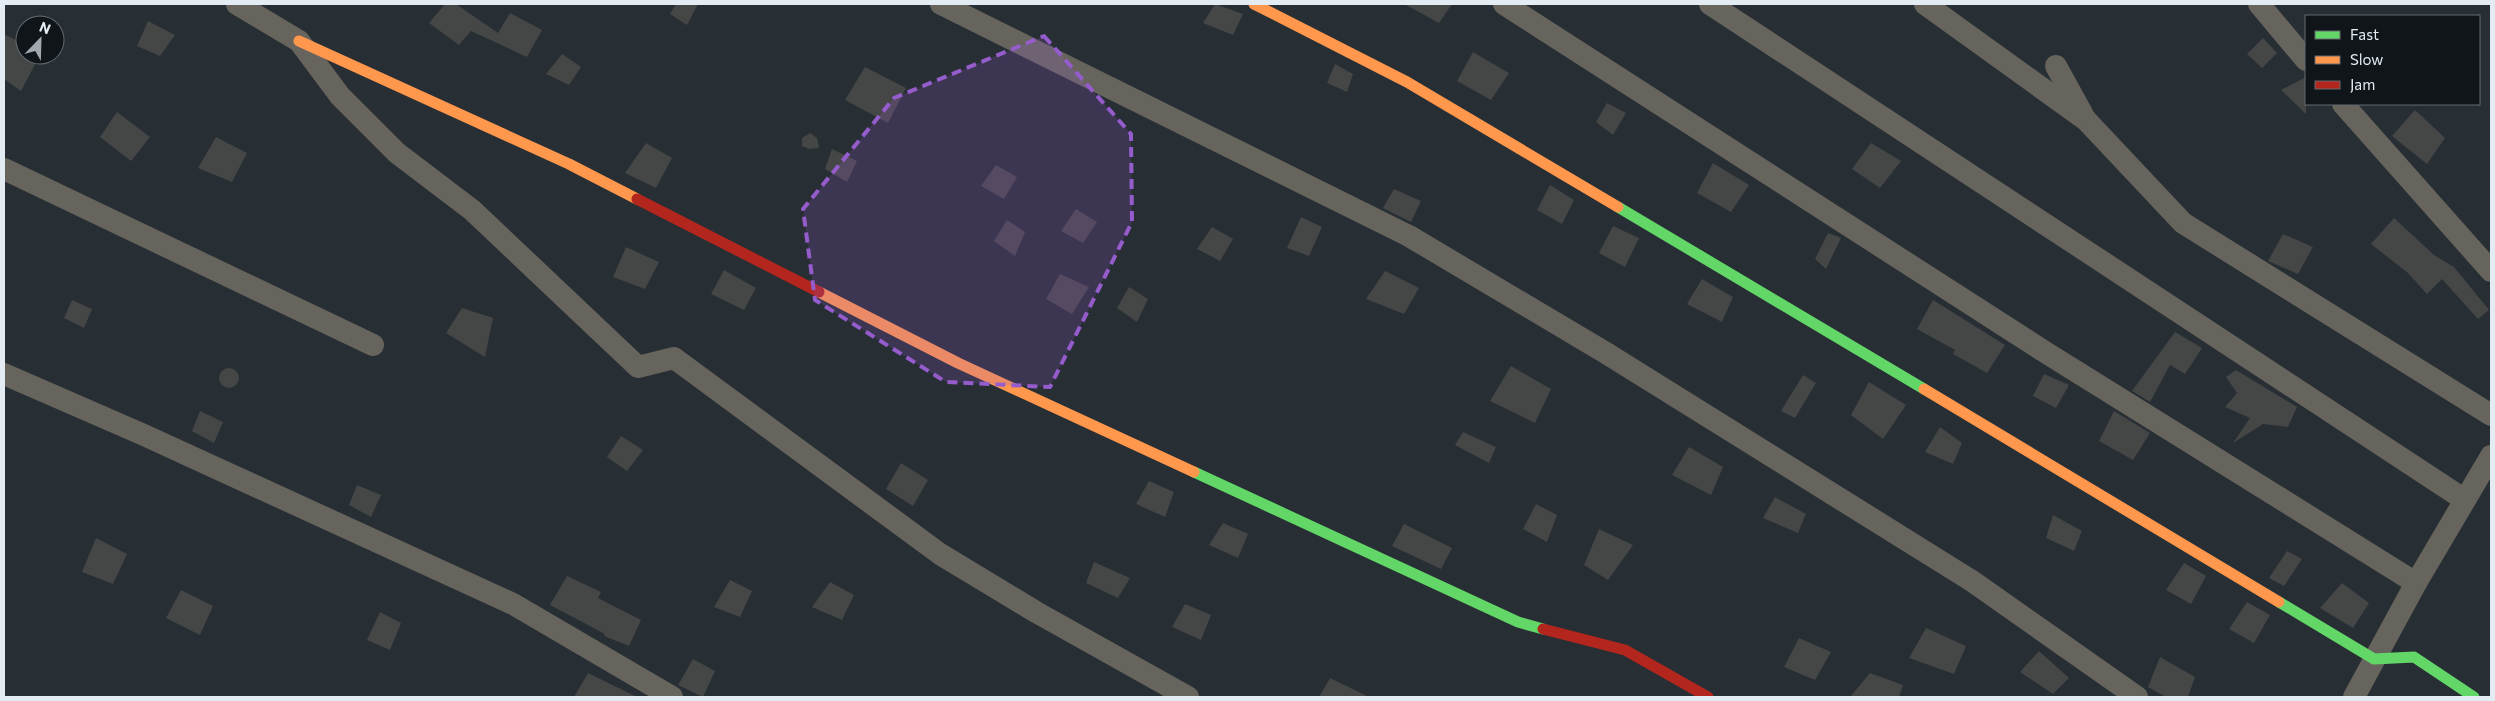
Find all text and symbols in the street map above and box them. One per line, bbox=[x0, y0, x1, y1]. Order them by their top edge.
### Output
north arrow bbox=[15, 15, 65, 65]
legend bbox=[2305, 15, 2480, 105]
text: N bbox=[37, 18, 53, 37]
text: Fast bbox=[2350, 25, 2379, 43]
text: Slow bbox=[2350, 50, 2383, 68]
text: Jam bbox=[2350, 75, 2375, 93]

